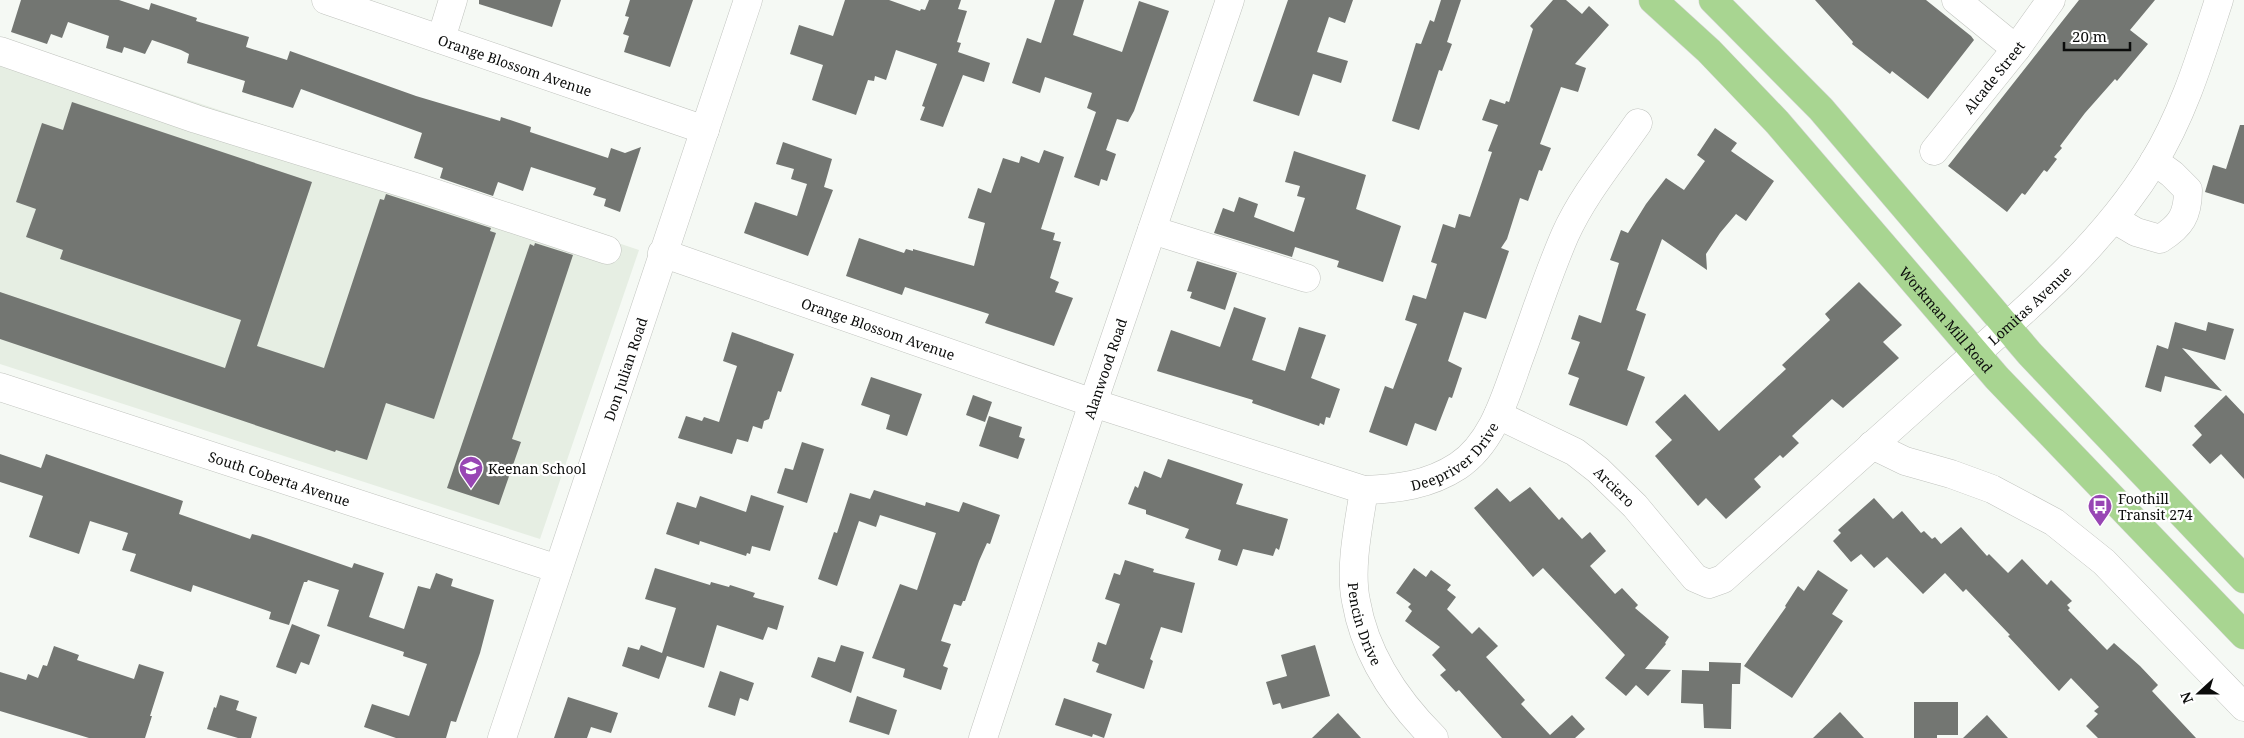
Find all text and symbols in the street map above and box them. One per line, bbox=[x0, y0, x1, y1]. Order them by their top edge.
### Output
scale bar bbox=[2064, 20, 2130, 52]
text: 20 m bbox=[2072, 26, 2107, 46]
street label: Orange Blossom Avenue bbox=[436, 30, 595, 100]
street label: Alcade Street bbox=[1959, 37, 2028, 117]
street label: Workman Mill Road bbox=[1895, 262, 1998, 377]
street label: Lomitas Avenue bbox=[1983, 262, 2075, 349]
street label: Orange Blossom Avenue bbox=[799, 293, 958, 364]
street label: Don Julian Road bbox=[599, 314, 651, 423]
street label: Alanwood Road bbox=[1079, 315, 1131, 421]
street label: Deepriver Drive bbox=[1409, 419, 1502, 494]
street label: South Coberta Avenue bbox=[206, 446, 353, 510]
school or university icon: Keenan School bbox=[458, 455, 484, 489]
place label: Keenan School bbox=[488, 459, 587, 478]
street label: Arciero bbox=[1590, 462, 1639, 511]
place label: Foothill Transit 274 bbox=[2118, 489, 2193, 524]
bus stop icon: Foothill Transit 274 bbox=[2087, 493, 2113, 527]
street label: Pencin Drive bbox=[1344, 582, 1386, 668]
north arrow bbox=[2174, 668, 2224, 718]
text: N bbox=[2176, 689, 2197, 706]

